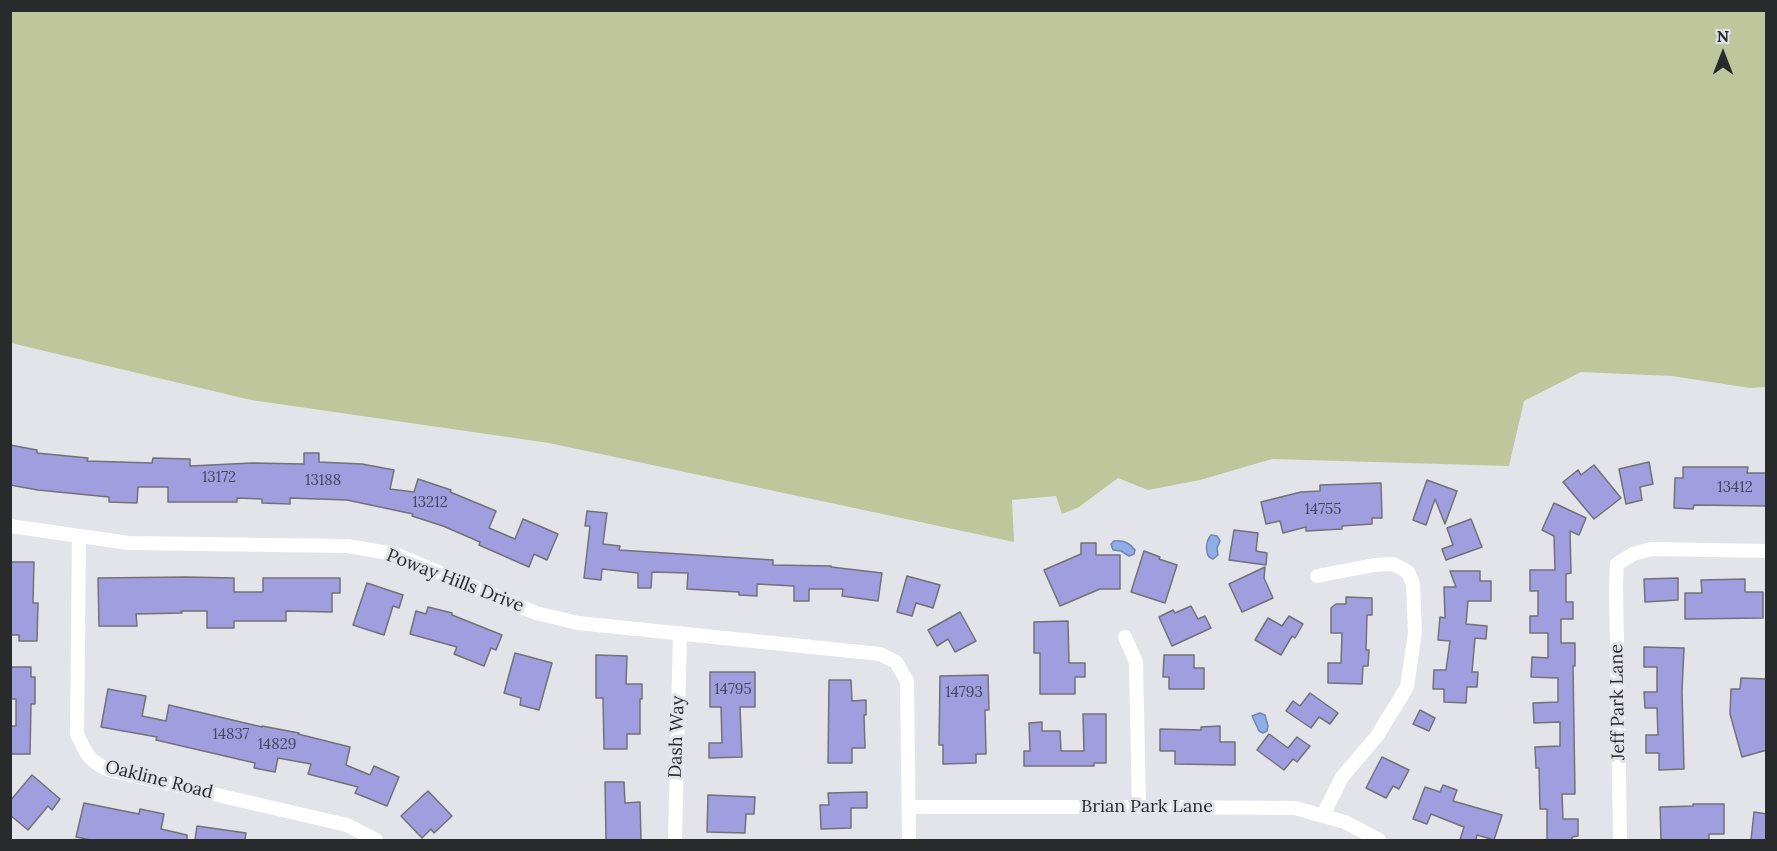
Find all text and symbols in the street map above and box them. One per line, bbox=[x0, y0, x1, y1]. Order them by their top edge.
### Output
north arrow bbox=[1693, 24, 1753, 84]
text: N bbox=[1717, 26, 1729, 46]
house number: 13172 bbox=[202, 469, 236, 487]
house number: 13188 bbox=[305, 472, 341, 490]
house number: 13412 bbox=[1717, 479, 1753, 497]
house number: 13212 bbox=[412, 494, 448, 512]
house number: 14755 bbox=[1305, 501, 1341, 519]
street label: Poway Hills Drive bbox=[383, 545, 527, 617]
street label: Jeff Park Lane bbox=[1606, 644, 1630, 760]
house number: 14795 bbox=[714, 681, 752, 699]
house number: 14793 bbox=[945, 684, 983, 702]
street label: Dash Way bbox=[665, 696, 689, 778]
house number: 14837 bbox=[213, 726, 249, 744]
house number: 14829 bbox=[258, 736, 296, 754]
street label: Oakline Road bbox=[103, 756, 215, 804]
street label: Brian Park Lane bbox=[1081, 796, 1213, 818]

